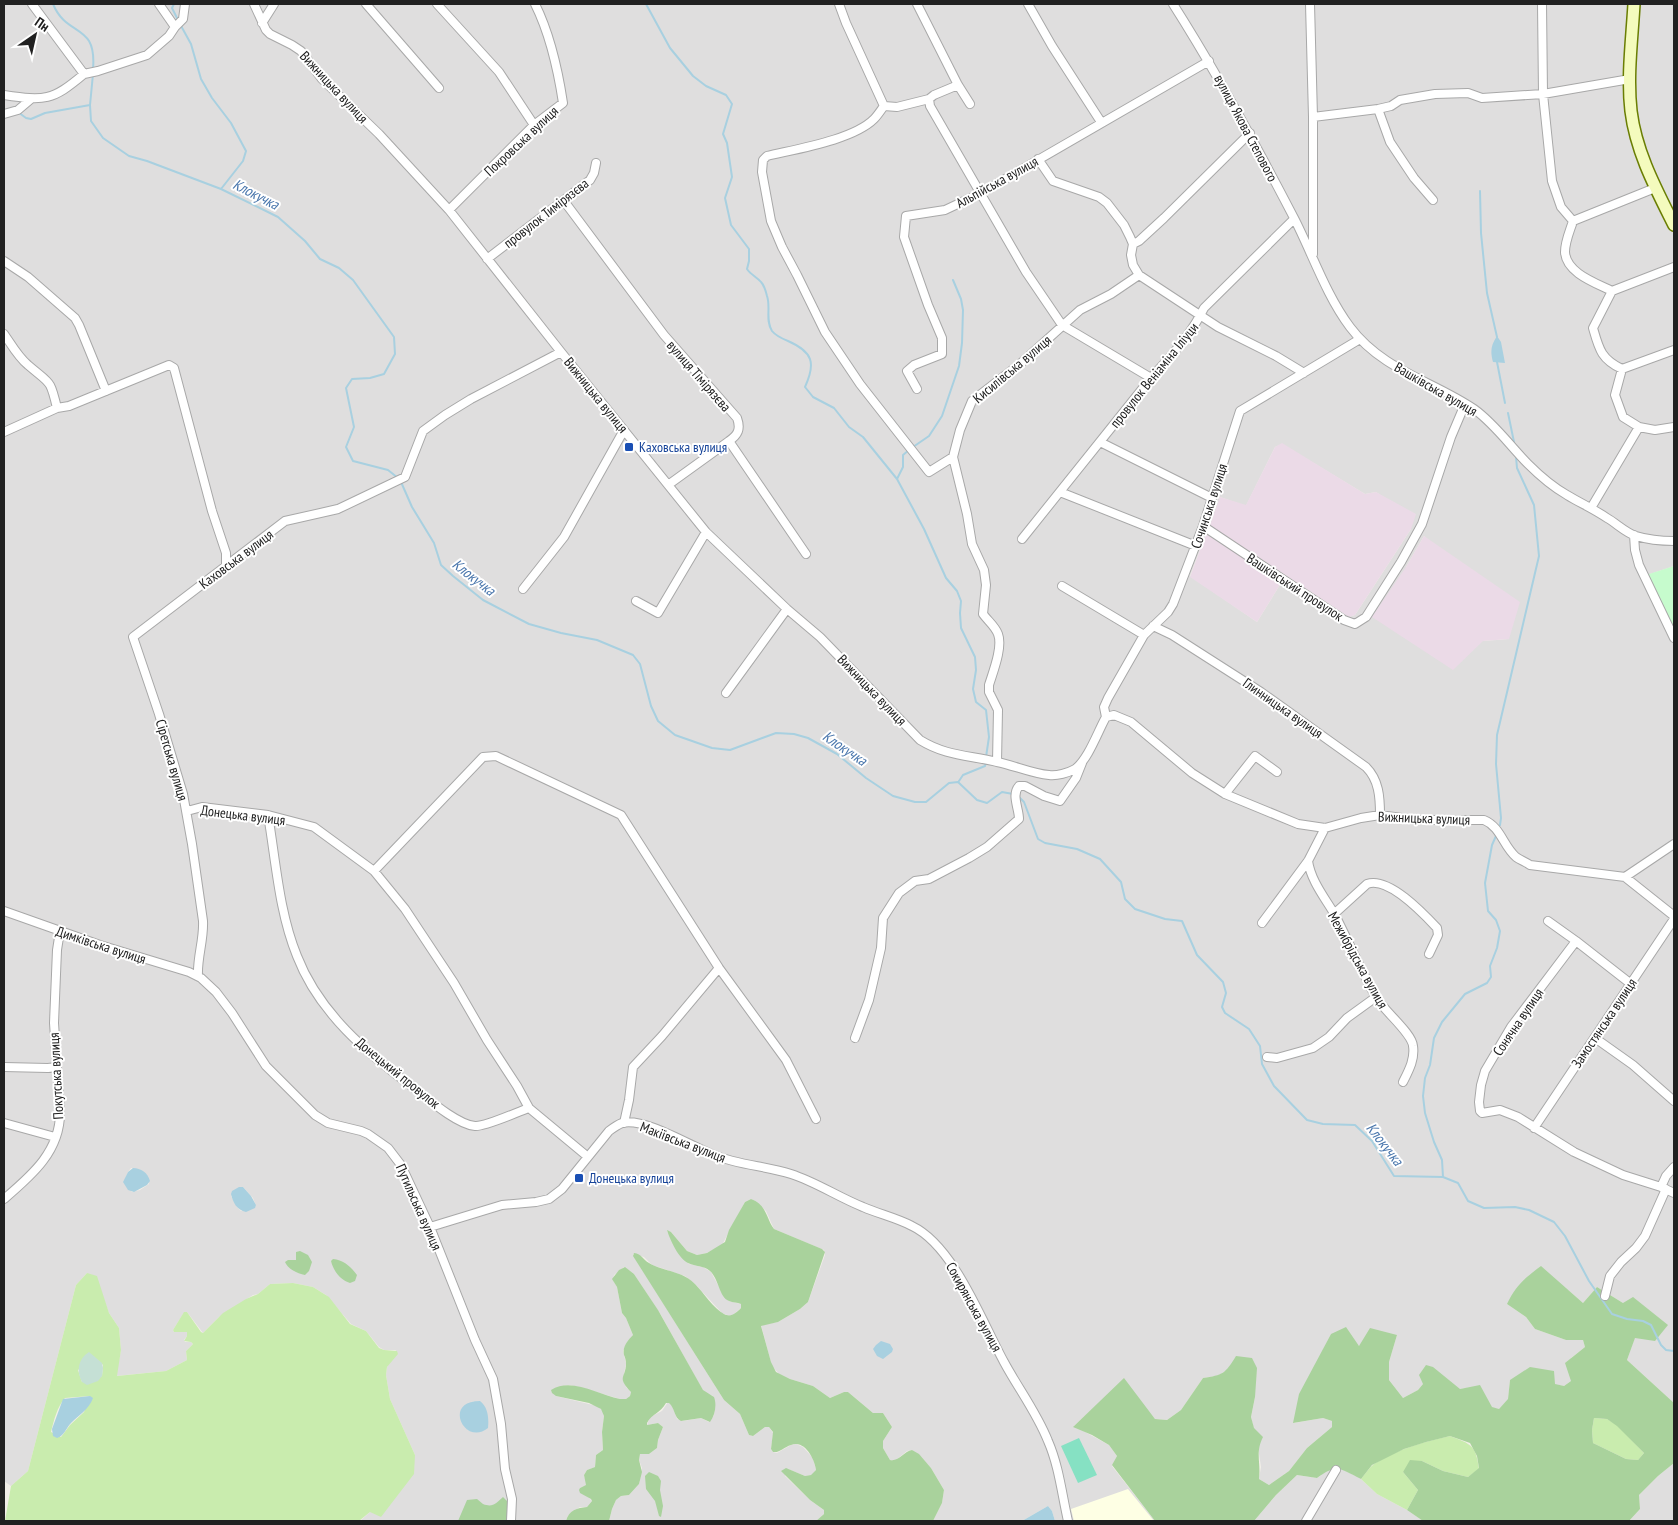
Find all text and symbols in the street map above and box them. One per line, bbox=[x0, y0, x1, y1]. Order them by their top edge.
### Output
north arrow bbox=[10, 10, 60, 60]
text: Пн bbox=[32, 13, 53, 35]
street label: Вижницька вулиця bbox=[296, 47, 372, 127]
street label: вулиця Якова Степового bbox=[1210, 71, 1282, 185]
street label: Покровська вулиця bbox=[480, 102, 562, 180]
street label: Альпійська вулиця bbox=[953, 152, 1041, 212]
water label: Клокучка bbox=[230, 174, 283, 214]
street label: провулок Тимірязєва bbox=[500, 174, 592, 252]
street label: провулок Веніаміна Іліуци bbox=[1106, 319, 1202, 431]
street label: Кисилівська вулиця bbox=[969, 331, 1055, 407]
street label: вулиця Тімірязєва bbox=[663, 337, 735, 415]
street label: Вижницька вулиця bbox=[560, 354, 632, 436]
street label: Вашківська вулиця bbox=[1391, 358, 1481, 420]
place label: Каховська вулиця bbox=[639, 438, 727, 456]
marker: Каховська вулиця bbox=[623, 441, 635, 453]
street label: Сочинська вулиця bbox=[1187, 461, 1231, 551]
street label: Каховська вулиця bbox=[195, 525, 277, 593]
street label: Вашківський провулок bbox=[1243, 549, 1347, 625]
water label: Клокучка bbox=[449, 554, 500, 600]
street label: Вижницька вулиця bbox=[834, 651, 910, 729]
street label: Глинницька вулиця bbox=[1240, 674, 1326, 742]
street label: Сіретська вулиця bbox=[152, 717, 192, 803]
water label: Клокучка bbox=[819, 726, 871, 770]
street label: Донецька вулиця bbox=[200, 801, 286, 829]
street label: Вижницька вулиця bbox=[1378, 807, 1470, 829]
street label: Межибрідська вулиця bbox=[1324, 908, 1392, 1012]
street label: Димківська вулиця bbox=[54, 922, 148, 968]
street label: Замостянська вулиця bbox=[1567, 975, 1641, 1071]
street label: Сонячна вулиця bbox=[1489, 985, 1547, 1059]
street label: Покутська вулиця bbox=[45, 1032, 67, 1120]
street label: Донецький провулок bbox=[352, 1033, 444, 1113]
street label: Макіївська вулиця bbox=[638, 1117, 728, 1167]
water label: Клокучка bbox=[1362, 1119, 1408, 1170]
street label: Путильська вулиця bbox=[392, 1161, 446, 1253]
place label: Донецька вулиця bbox=[589, 1169, 674, 1187]
marker: Донецька вулиця bbox=[573, 1172, 585, 1184]
street label: Сокирянська вулиця bbox=[942, 1259, 1006, 1355]

